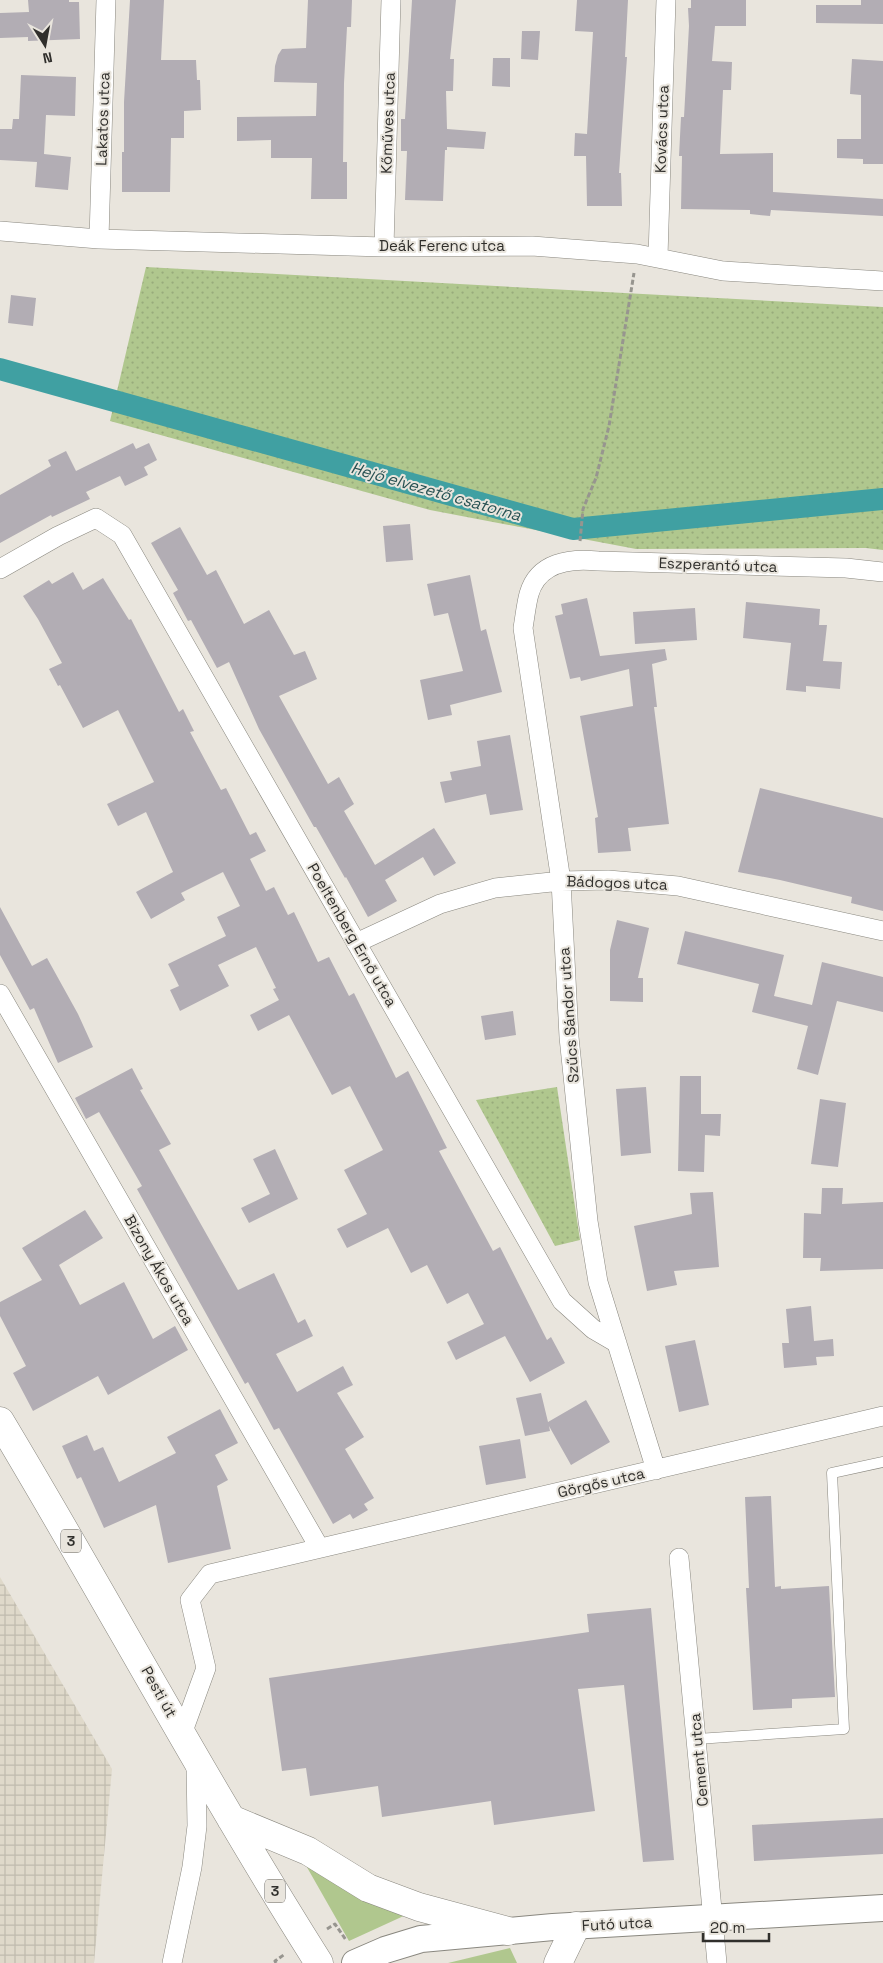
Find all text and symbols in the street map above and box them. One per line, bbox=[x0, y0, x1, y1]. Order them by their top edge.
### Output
north arrow bbox=[20, 20, 70, 70]
text: N bbox=[41, 48, 54, 67]
street label: Lakatos utca bbox=[91, 71, 114, 166]
street label: Kőműves utca bbox=[376, 71, 399, 174]
street label: Kovács utca bbox=[650, 84, 673, 173]
street label: Deák Ferenc utca bbox=[379, 236, 505, 255]
water label: Hejő elvezető csatorna bbox=[349, 457, 524, 526]
street label: Eszperantó utca bbox=[658, 553, 778, 576]
street label: Poeltenberg Ernő utca bbox=[304, 860, 401, 1010]
street label: Bádogos utca bbox=[566, 871, 668, 894]
street label: Szűcs Sándor utca bbox=[554, 946, 583, 1083]
street label: Bizony Ákos utca bbox=[120, 1211, 199, 1328]
street label: Görgős utca bbox=[556, 1463, 647, 1502]
road number: 3 bbox=[61, 1530, 81, 1552]
street label: Pesti út bbox=[138, 1663, 181, 1721]
street label: Cement utca bbox=[685, 1712, 712, 1807]
road number: 3 bbox=[265, 1880, 285, 1902]
scale bar bbox=[703, 1910, 769, 1942]
street label: Futó utca bbox=[581, 1912, 653, 1935]
text: 20 m bbox=[710, 1918, 745, 1937]

